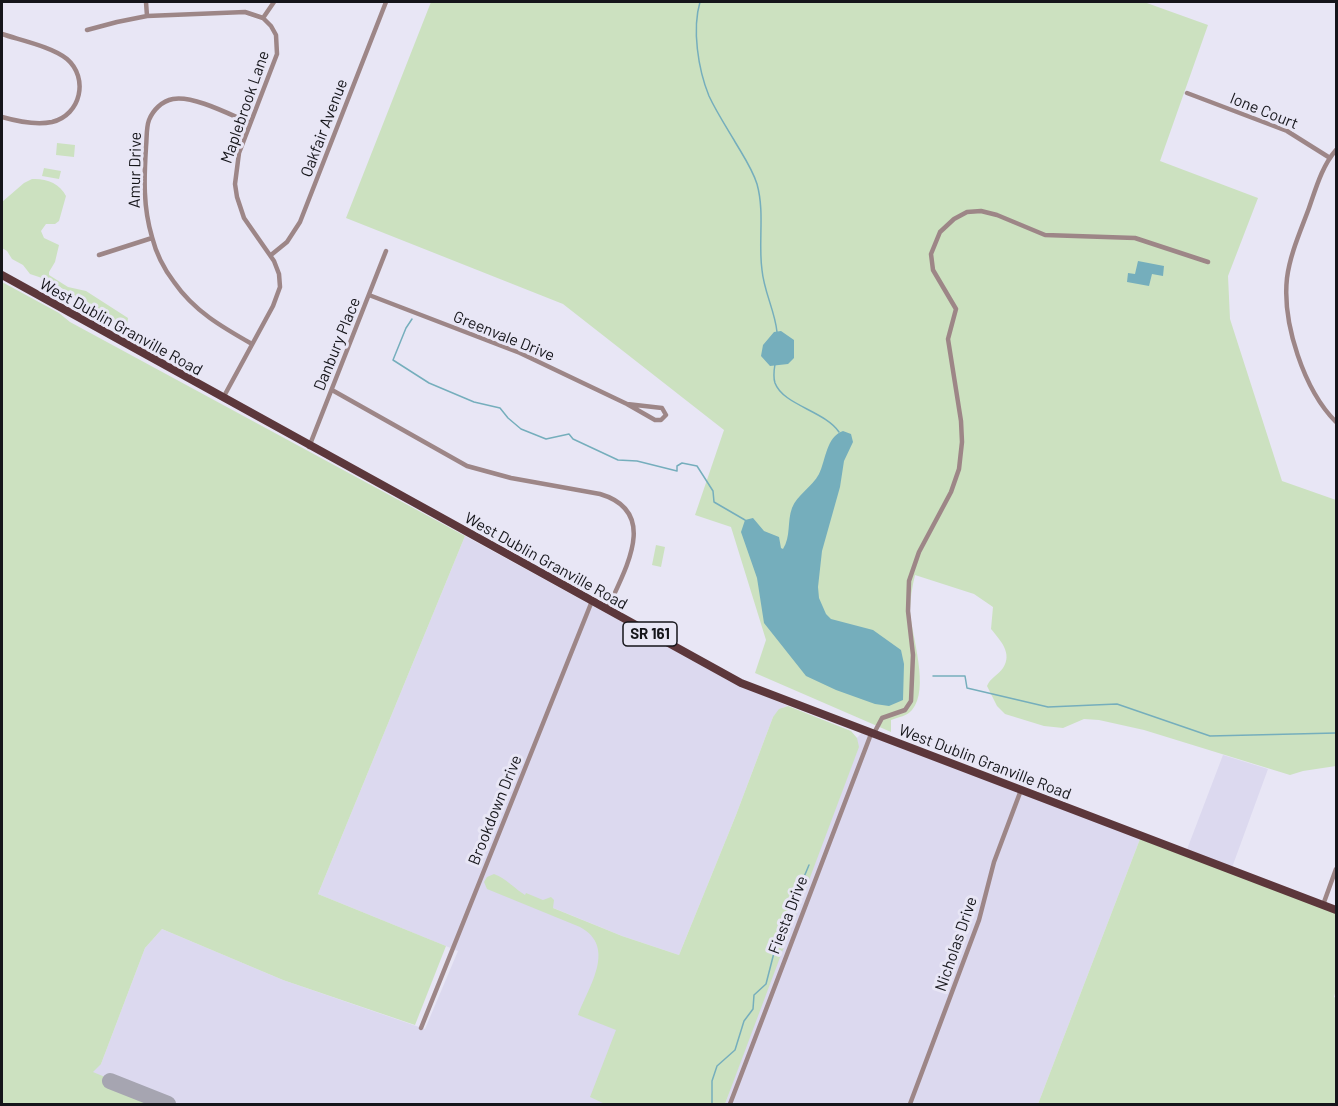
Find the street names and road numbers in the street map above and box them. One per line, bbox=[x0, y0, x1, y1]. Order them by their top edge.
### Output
street label: Maplebrook Lane bbox=[217, 48, 273, 166]
street label: Oakfair Avenue bbox=[296, 76, 352, 180]
street label: Ione Court bbox=[1227, 89, 1301, 133]
street label: Amur Drive bbox=[125, 132, 145, 208]
street label: West Dublin Granville Road bbox=[36, 274, 206, 380]
street label: Danbury Place bbox=[310, 295, 364, 393]
street label: Greenvale Drive bbox=[450, 307, 558, 365]
street label: West Dublin Granville Road bbox=[461, 508, 631, 614]
road number: SR 161 bbox=[623, 622, 677, 646]
street label: West Dublin Granville Road bbox=[896, 720, 1074, 804]
street label: Brookdown Drive bbox=[464, 752, 526, 868]
street label: Fiesta Drive bbox=[764, 873, 812, 957]
street label: Nicholas Drive bbox=[931, 894, 981, 994]

